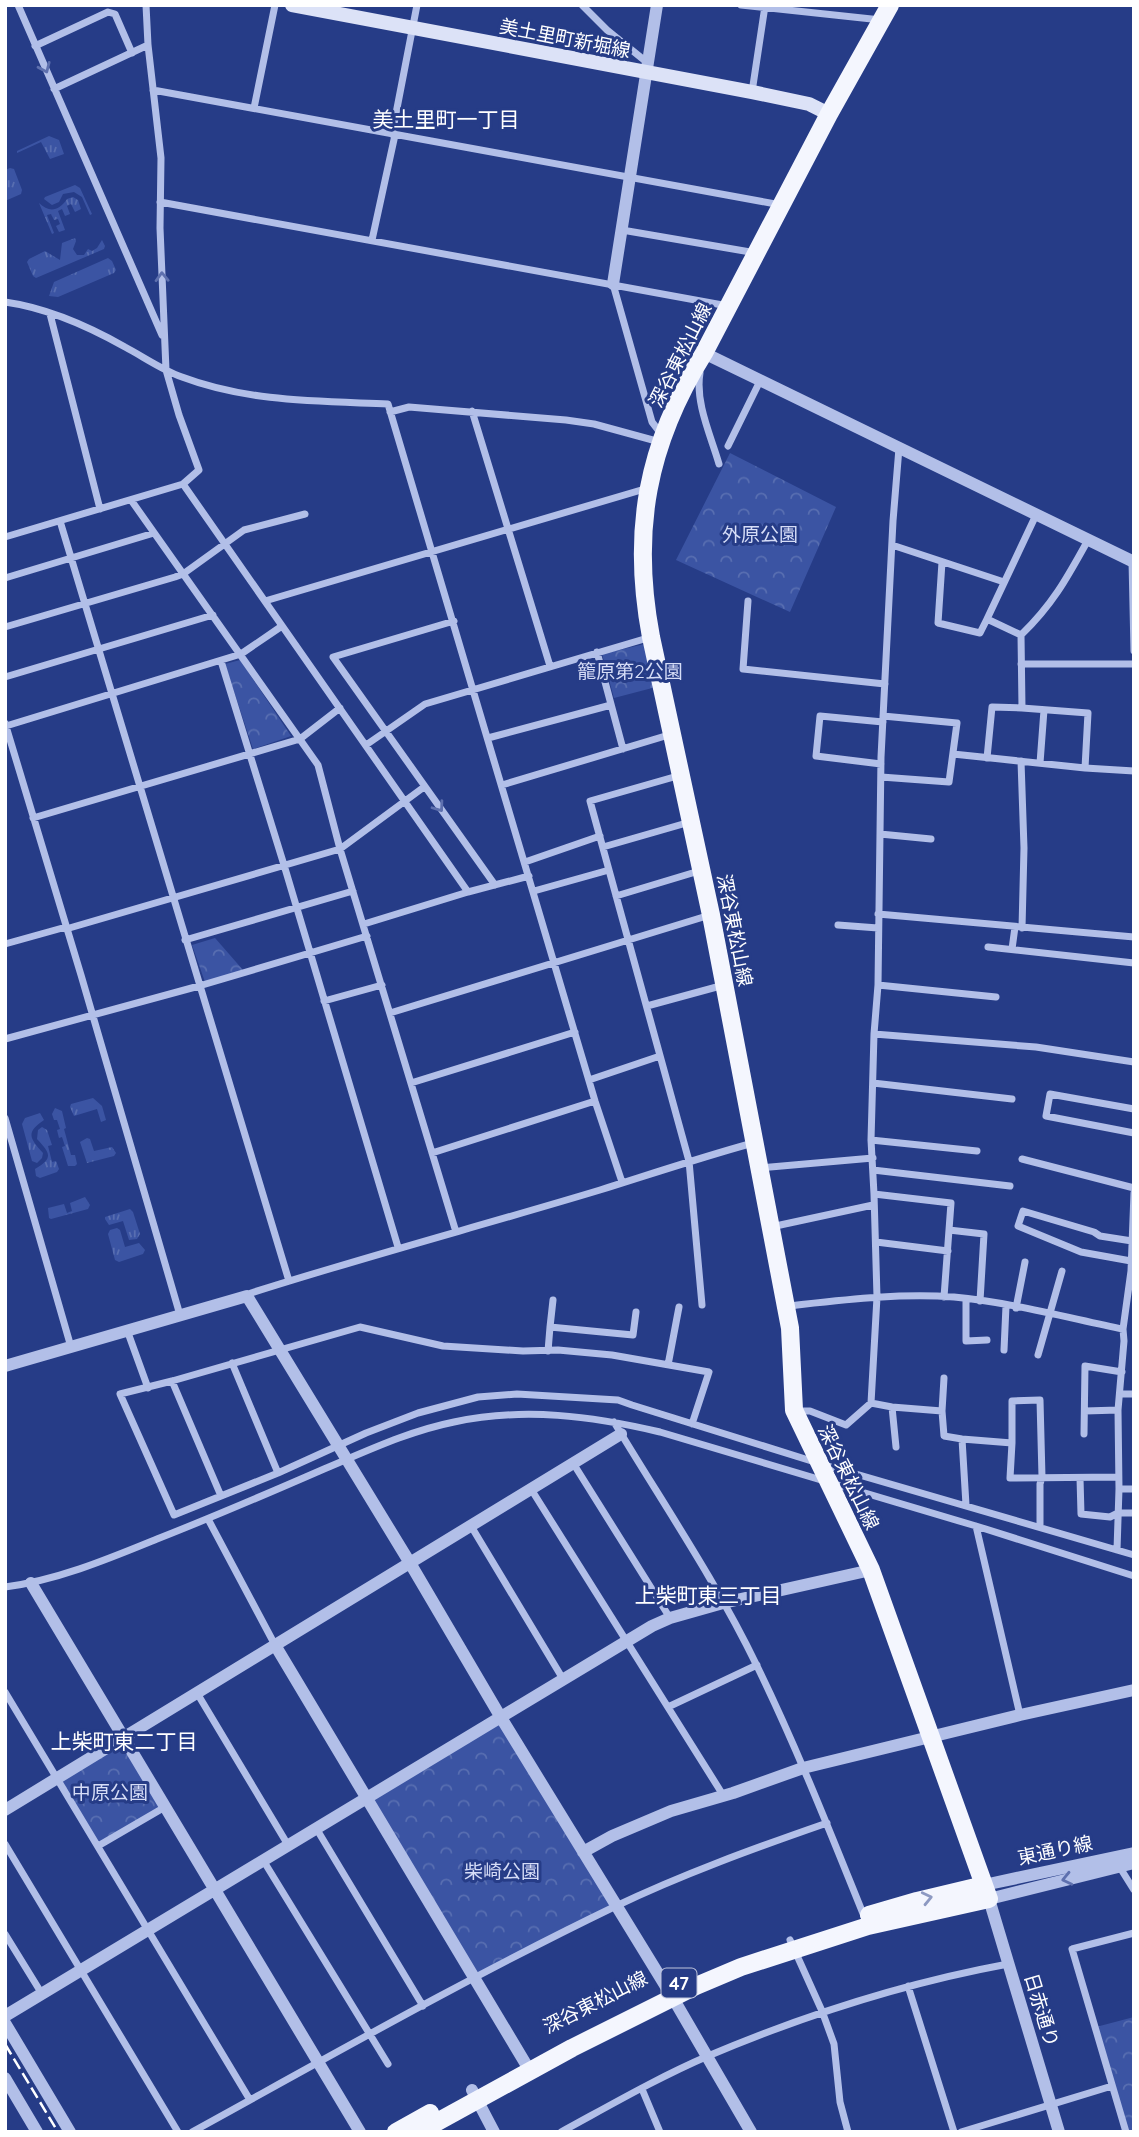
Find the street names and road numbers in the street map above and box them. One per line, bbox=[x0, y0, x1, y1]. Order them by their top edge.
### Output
street label: 美土里町新堀線 bbox=[497, 14, 633, 62]
street label: 深谷東松山線 bbox=[643, 299, 717, 411]
street label: 深谷東松山線 bbox=[712, 872, 758, 988]
street label: 深谷東松山線 bbox=[813, 1421, 885, 1533]
street label: 東通り線 bbox=[1015, 1830, 1095, 1870]
street label: 深谷東松山線 bbox=[539, 1965, 651, 2039]
road number: 47 bbox=[662, 1968, 696, 1997]
street label: 日赤通り bbox=[1019, 1970, 1065, 2050]

